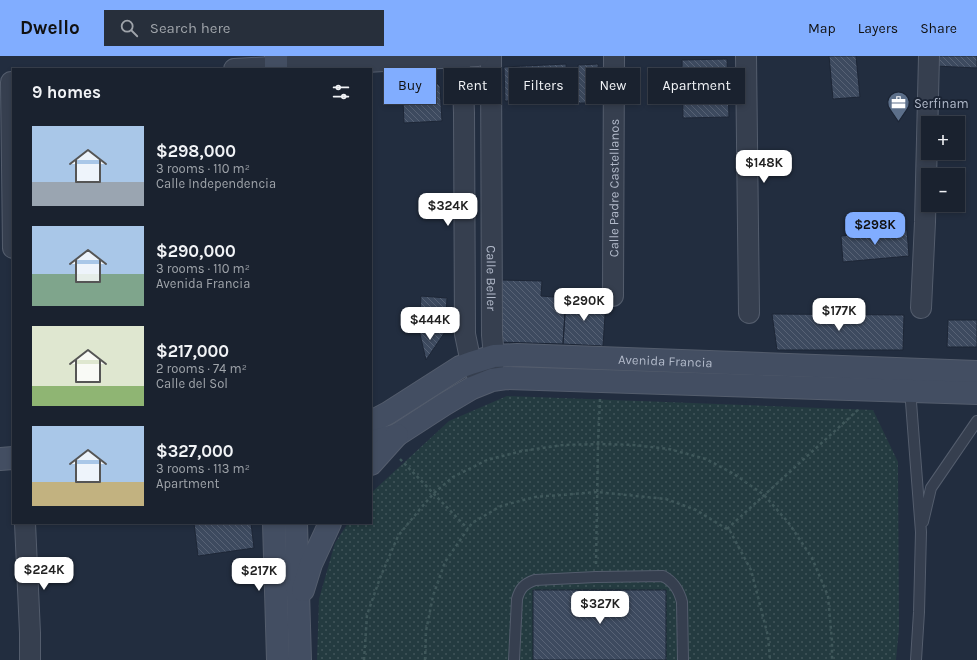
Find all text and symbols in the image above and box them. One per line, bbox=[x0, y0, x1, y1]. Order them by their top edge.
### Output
search box bbox=[104, 10, 384, 46]
text: Dwello bbox=[20, 17, 80, 39]
icon: search bbox=[118, 17, 140, 39]
text: Search here bbox=[150, 19, 231, 37]
text: Map bbox=[808, 20, 836, 37]
text: Layers bbox=[858, 20, 898, 37]
text: Share bbox=[920, 20, 957, 37]
chip: Buy bbox=[384, 68, 436, 104]
chip: Rent bbox=[444, 68, 501, 104]
chip: Filters bbox=[509, 68, 578, 104]
chip: New bbox=[586, 68, 640, 104]
chip: Apartment bbox=[648, 68, 745, 104]
icon: filters bbox=[330, 81, 352, 103]
text: 9 homes bbox=[32, 82, 101, 102]
office icon: Serfinam bbox=[886, 90, 912, 123]
place label: Serfinam bbox=[914, 96, 969, 111]
map controls bbox=[921, 116, 965, 212]
button: + bbox=[921, 116, 965, 160]
street label: Calle Padre Castellanos bbox=[606, 119, 622, 257]
text: $298,000 bbox=[156, 141, 236, 161]
icon: home bbox=[64, 142, 112, 190]
pin: $148K bbox=[736, 150, 792, 184]
text: $148K bbox=[745, 155, 783, 170]
text: 3 rooms · 110 m² bbox=[156, 161, 250, 176]
button: − bbox=[921, 168, 965, 212]
text: Calle Independencia bbox=[156, 176, 276, 191]
pin: $324K bbox=[420, 193, 476, 227]
text: $324K bbox=[427, 198, 469, 213]
pin: $298K bbox=[847, 212, 903, 246]
text: $298K bbox=[854, 217, 896, 232]
text: $290,000 bbox=[156, 241, 236, 261]
icon: home bbox=[64, 242, 112, 290]
street label: Calle Beller bbox=[484, 245, 499, 311]
text: 3 rooms · 110 m² bbox=[156, 261, 250, 276]
text: Avenida Francia bbox=[156, 276, 250, 291]
pin: $290K bbox=[556, 288, 612, 322]
text: $290K bbox=[563, 293, 605, 308]
pin: $177K bbox=[811, 298, 867, 332]
text: $177K bbox=[821, 303, 857, 318]
pin: $444K bbox=[402, 307, 458, 341]
text: $444K bbox=[410, 312, 450, 327]
text: $217,000 bbox=[156, 341, 229, 361]
icon: home bbox=[64, 342, 112, 390]
street label: Avenida Francia bbox=[618, 352, 713, 370]
text: 2 rooms · 74 m² bbox=[156, 361, 247, 376]
text: Calle del Sol bbox=[156, 376, 228, 391]
text: $327,000 bbox=[156, 441, 234, 461]
icon: home bbox=[64, 442, 112, 490]
text: 3 rooms · 113 m² bbox=[156, 461, 250, 476]
text: Apartment bbox=[156, 476, 219, 491]
pin: $224K bbox=[16, 557, 72, 591]
pin: $217K bbox=[231, 558, 287, 592]
text: $224K bbox=[24, 562, 64, 577]
text: $217K bbox=[241, 563, 277, 578]
pin: $327K bbox=[572, 591, 628, 625]
text: $327K bbox=[580, 596, 620, 611]

